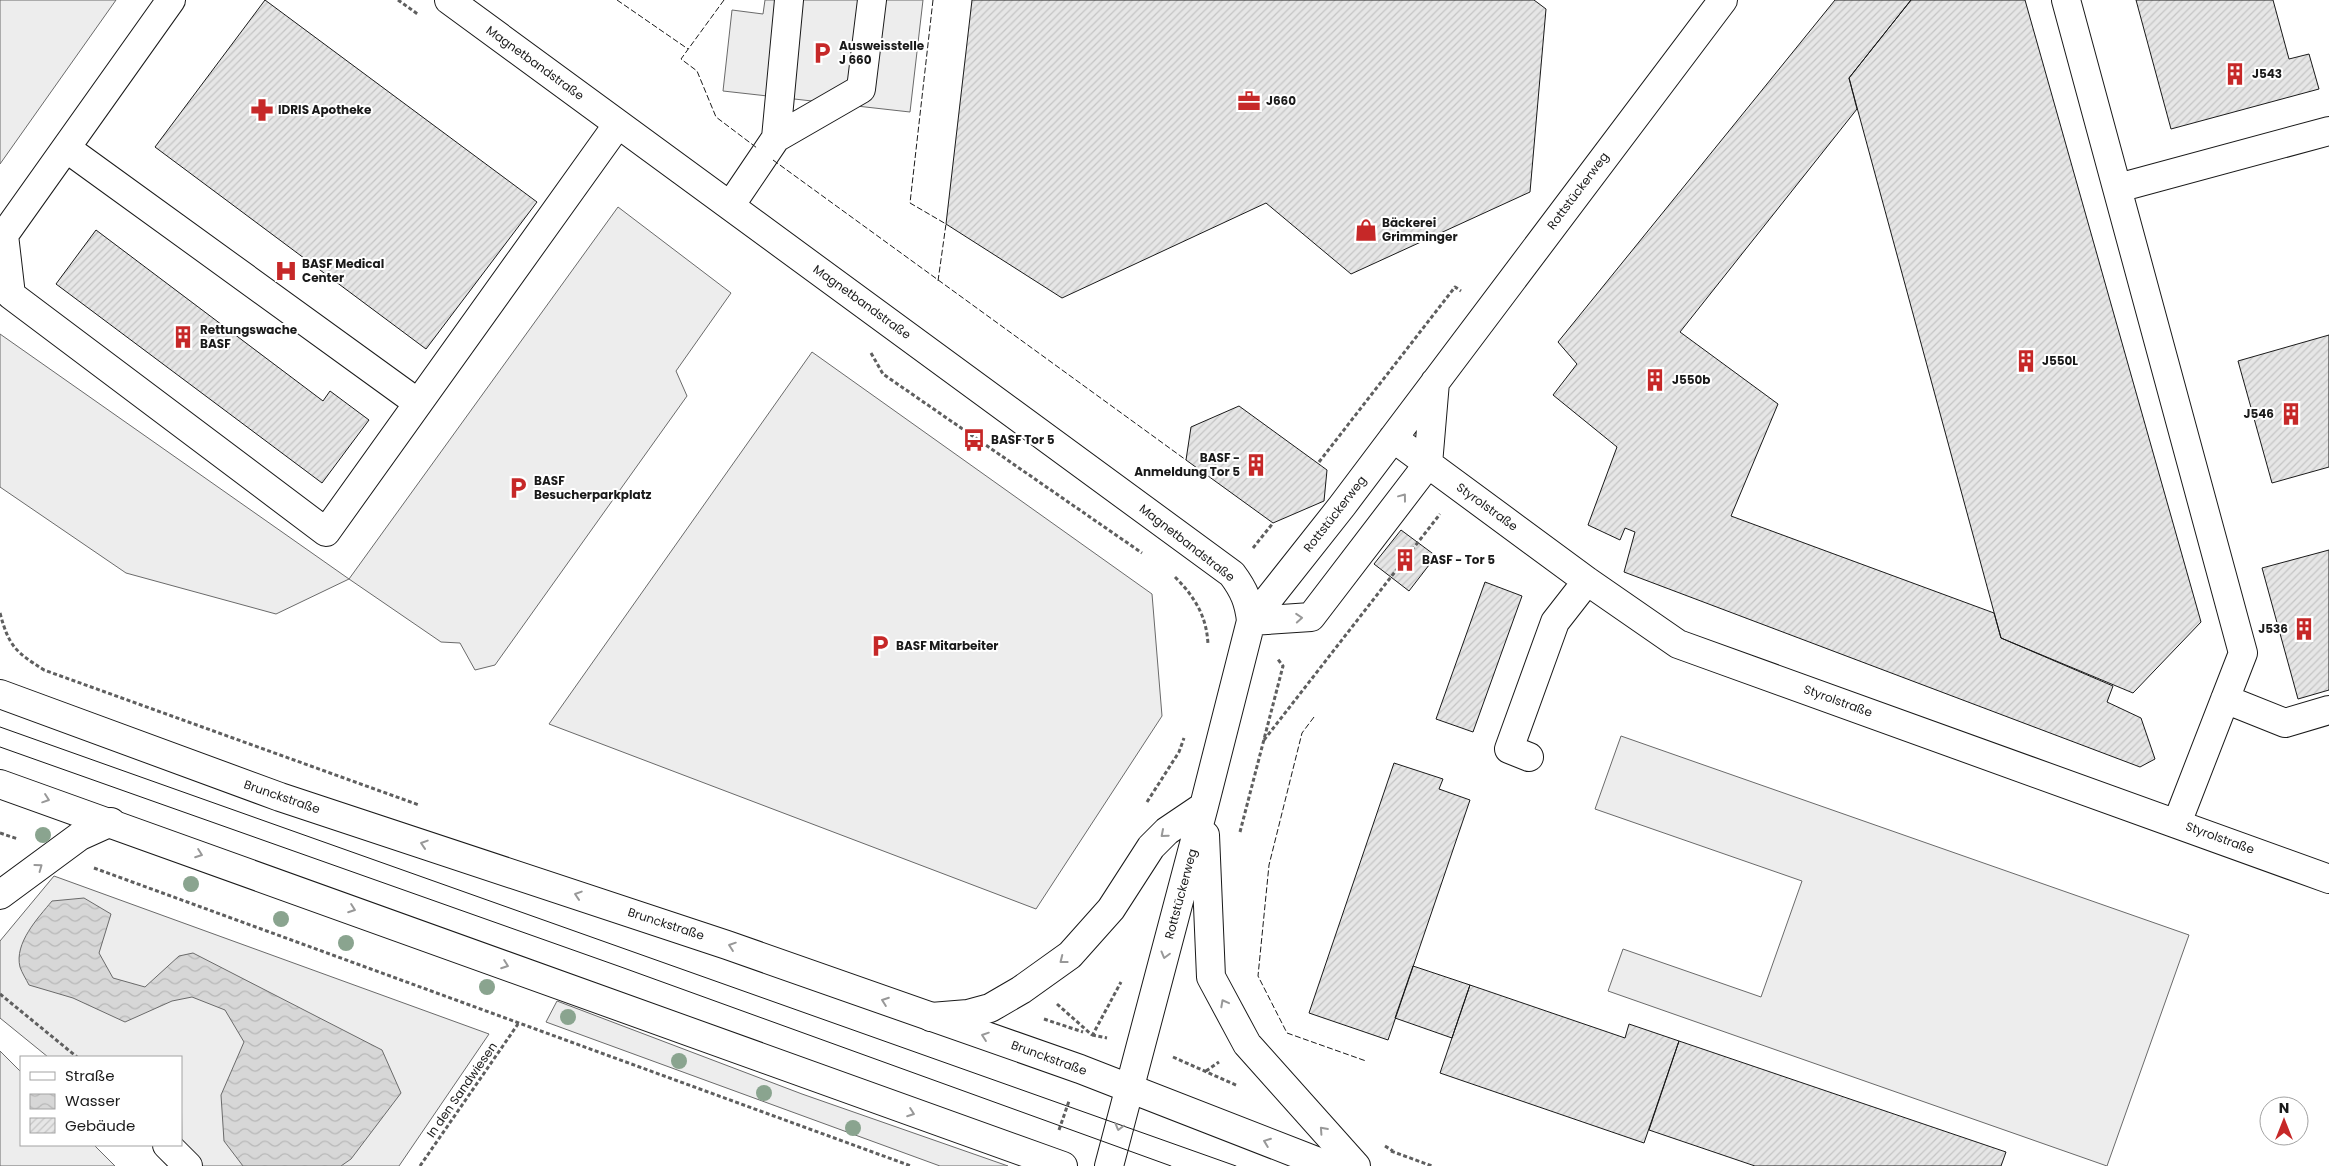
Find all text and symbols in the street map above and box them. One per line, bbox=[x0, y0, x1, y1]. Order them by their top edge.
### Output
street label: Magnetbandstraße bbox=[483, 21, 588, 104]
place label: Ausweisstelle J 660 bbox=[839, 37, 925, 68]
parking icon: Ausweisstelle J 660 bbox=[809, 40, 835, 66]
building icon: J543 bbox=[2222, 61, 2248, 87]
place label: J543 bbox=[2252, 65, 2282, 82]
office icon: J660 bbox=[1236, 88, 1262, 114]
place label: J660 bbox=[1266, 92, 1296, 109]
pharmacy icon: IDRIS Apotheke bbox=[249, 97, 275, 123]
place label: IDRIS Apotheke bbox=[278, 101, 372, 118]
street label: Rottstückerweg bbox=[1543, 149, 1612, 233]
place label: Bäckerei Grimminger bbox=[1382, 214, 1458, 245]
shop icon: Bäckerei Grimminger bbox=[1353, 217, 1379, 243]
place label: BASF Medical Center bbox=[302, 255, 384, 286]
hospital icon: BASF Medical Center bbox=[273, 258, 299, 284]
street label: Magnetbandstraße bbox=[810, 260, 915, 343]
place label: Rettungswache BASF bbox=[200, 321, 298, 352]
building icon: Rettungswache BASF bbox=[170, 324, 196, 350]
building icon: J550L bbox=[2013, 348, 2039, 374]
place label: J550L bbox=[2042, 352, 2078, 369]
building icon: J550b bbox=[1642, 367, 1668, 393]
place label: J550b bbox=[1672, 371, 1711, 388]
building icon: J546 bbox=[2278, 401, 2304, 427]
place label: J546 bbox=[2243, 405, 2274, 422]
bus stop icon: BASF Tor 5 bbox=[961, 427, 987, 453]
place label: BASF Tor 5 bbox=[991, 431, 1055, 448]
place label: BASF - Anmeldung Tor 5 bbox=[1134, 449, 1240, 480]
building icon: BASF - Anmeldung Tor 5 bbox=[1243, 452, 1269, 478]
place label: BASF Besucherparkplatz bbox=[534, 472, 652, 503]
street label: Rottstückerweg bbox=[1299, 472, 1370, 555]
parking icon: BASF Besucherparkplatz bbox=[505, 475, 531, 501]
street label: Styrolstraße bbox=[1453, 479, 1521, 535]
one-way arrow bbox=[1397, 494, 1405, 503]
street label: Magnetbandstraße bbox=[1136, 500, 1239, 585]
building icon: BASF - Tor 5 bbox=[1392, 547, 1418, 573]
place label: BASF - Tor 5 bbox=[1422, 551, 1495, 568]
one-way arrow bbox=[1296, 613, 1304, 624]
building icon: J536 bbox=[2291, 616, 2317, 642]
place label: J536 bbox=[2258, 620, 2288, 637]
parking icon: BASF Mitarbeiter bbox=[867, 633, 893, 659]
place label: BASF Mitarbeiter bbox=[896, 637, 998, 654]
street label: Styrolstraße bbox=[1801, 680, 1875, 721]
street label: Brunckstraße bbox=[242, 776, 323, 818]
one-way arrow bbox=[41, 794, 50, 804]
street label: Styrolstraße bbox=[2183, 817, 2257, 858]
one-way arrow bbox=[1161, 828, 1170, 837]
one-way arrow bbox=[420, 840, 428, 850]
street label: Rottstückerweg bbox=[1160, 847, 1201, 941]
one-way arrow bbox=[194, 848, 203, 858]
one-way arrow bbox=[33, 864, 42, 872]
one-way arrow bbox=[574, 891, 583, 901]
one-way arrow bbox=[347, 903, 356, 913]
street label: Brunckstraße bbox=[626, 903, 707, 944]
one-way arrow bbox=[728, 942, 737, 952]
one-way arrow bbox=[1160, 950, 1171, 959]
one-way arrow bbox=[1060, 954, 1069, 963]
one-way arrow bbox=[500, 959, 508, 969]
one-way arrow bbox=[882, 996, 890, 1006]
one-way arrow bbox=[1220, 999, 1230, 1008]
one-way arrow bbox=[982, 1032, 990, 1042]
street label: Brunckstraße bbox=[1009, 1036, 1089, 1079]
street label: In den Sandwiesen bbox=[422, 1039, 501, 1141]
legend bbox=[20, 1056, 182, 1146]
text: Straße bbox=[65, 1065, 115, 1086]
text: Wasser bbox=[65, 1090, 121, 1111]
north arrow bbox=[2259, 1096, 2309, 1146]
text: N bbox=[2279, 1098, 2289, 1118]
one-way arrow bbox=[906, 1107, 915, 1117]
text: Gebäude bbox=[65, 1115, 135, 1136]
one-way arrow bbox=[1115, 1122, 1125, 1130]
one-way arrow bbox=[1320, 1126, 1329, 1135]
one-way arrow bbox=[1263, 1138, 1272, 1148]

